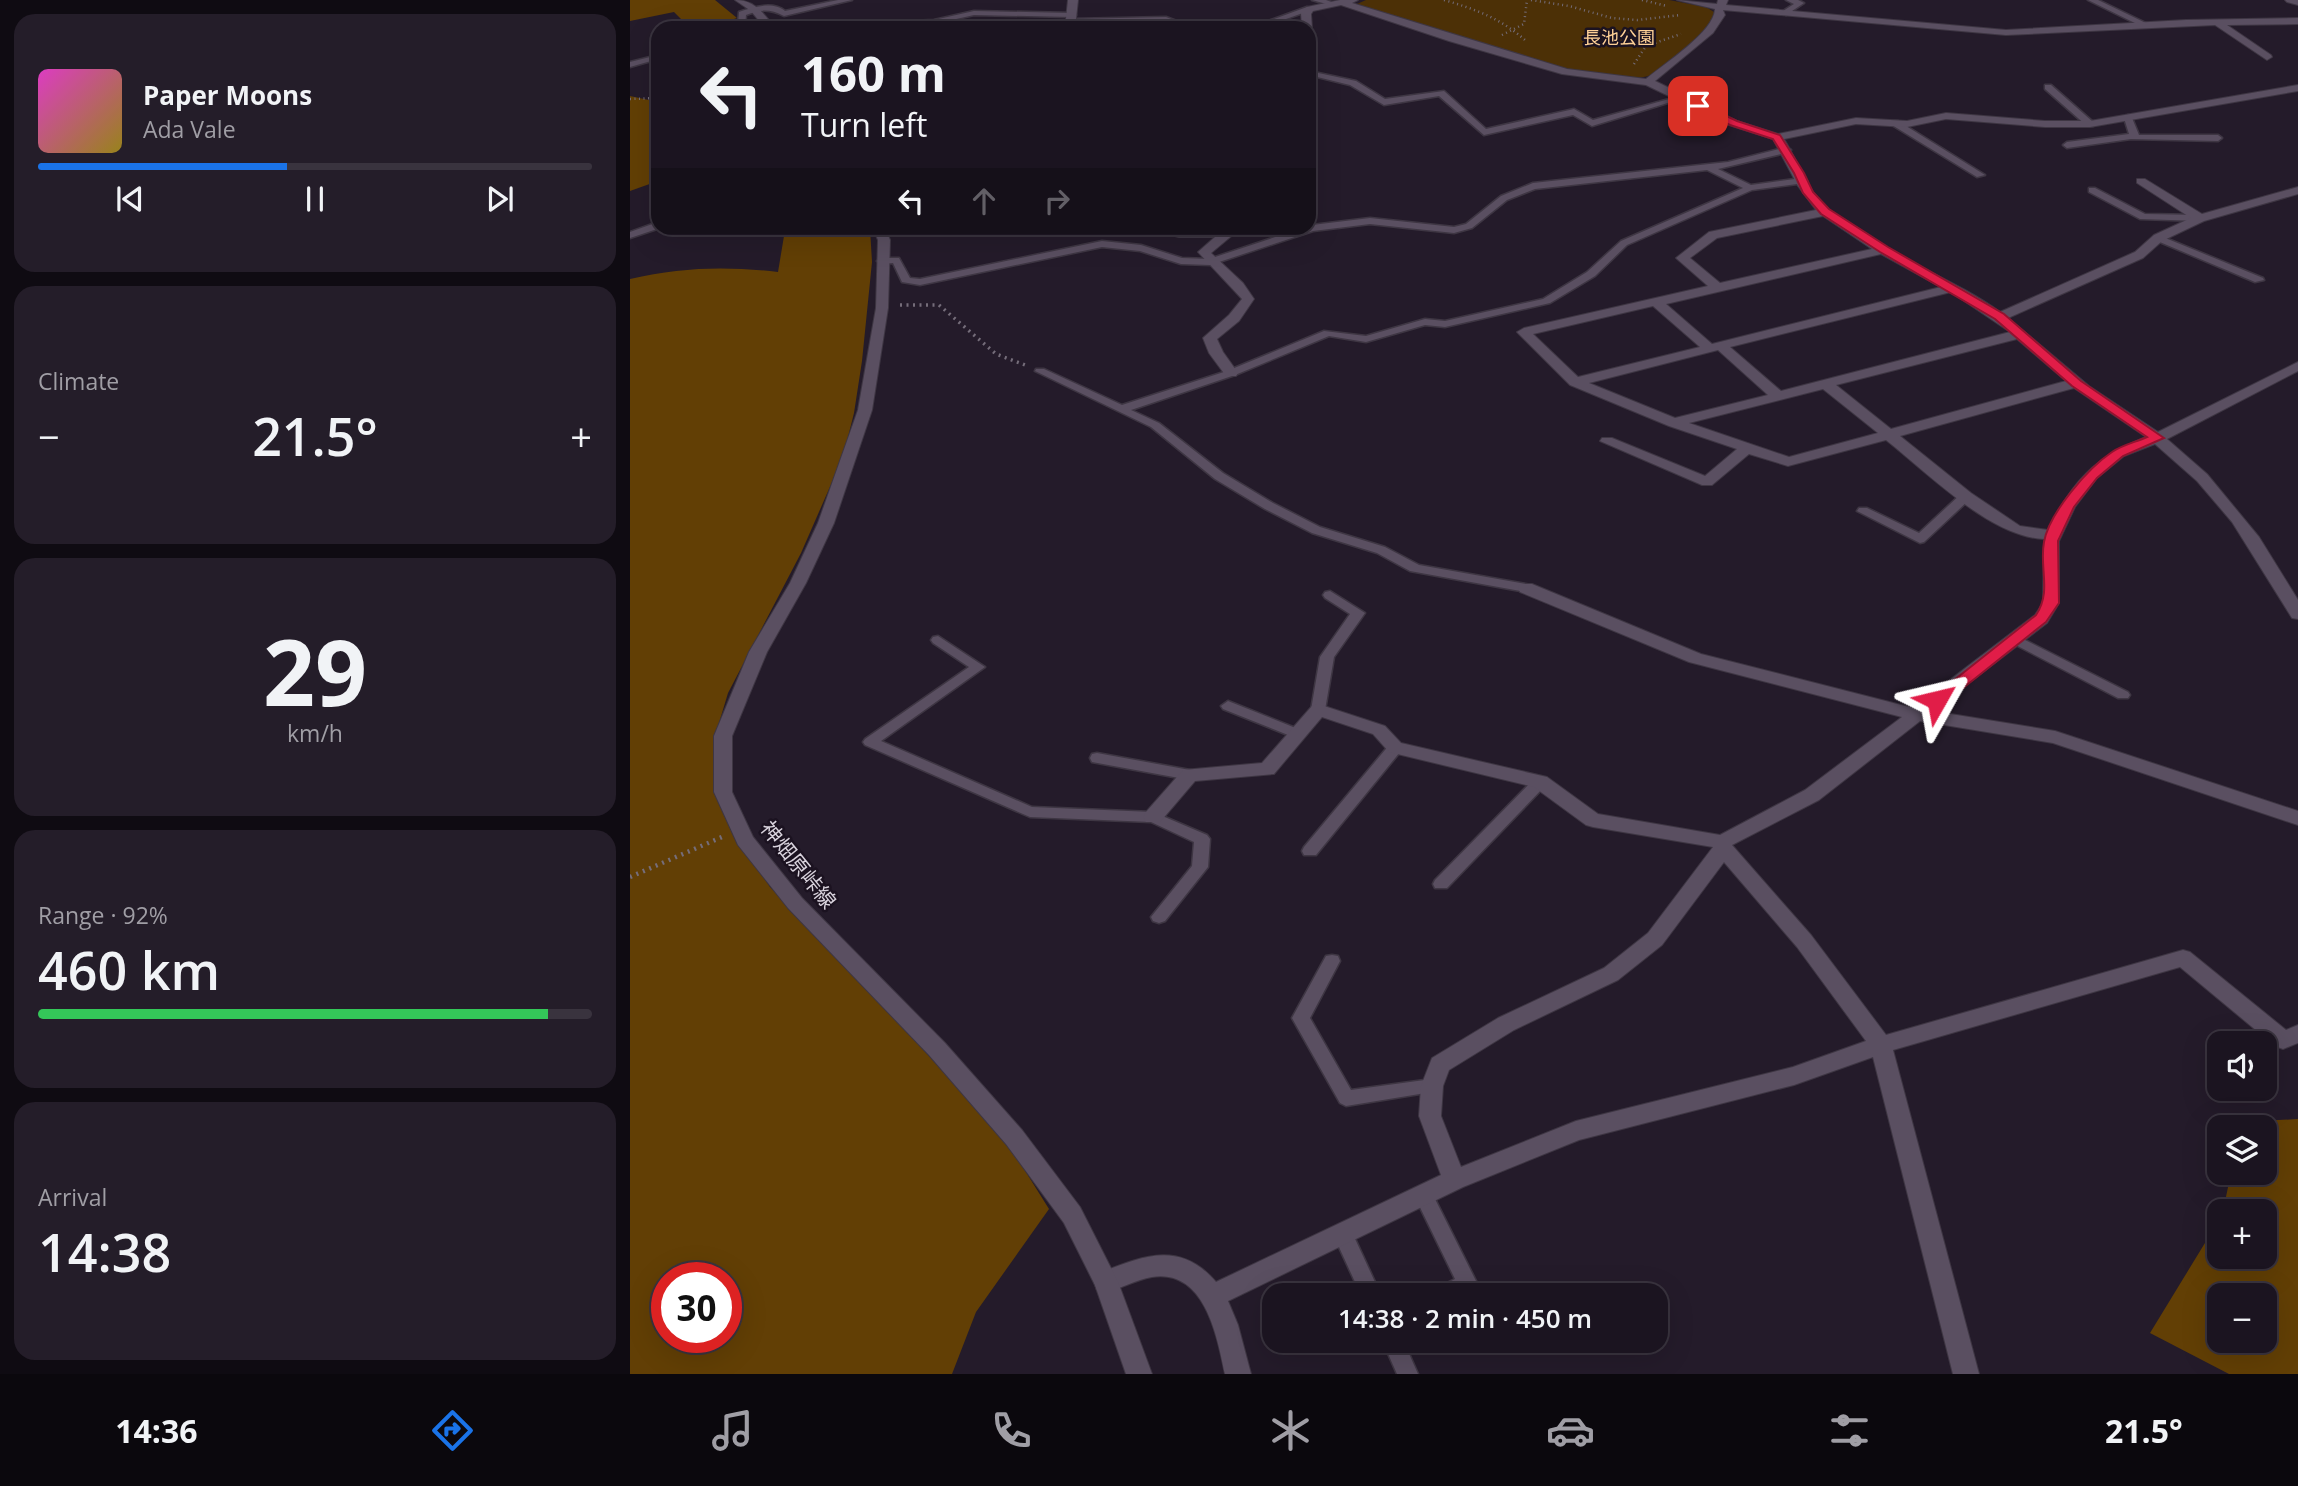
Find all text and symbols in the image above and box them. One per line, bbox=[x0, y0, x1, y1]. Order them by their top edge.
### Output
park label: 長池公園 bbox=[1583, 25, 1655, 49]
text: 160 m bbox=[801, 40, 946, 106]
icon: left bbox=[686, 49, 777, 140]
pin bbox=[1668, 76, 1728, 136]
text: Paper Moons bbox=[143, 77, 312, 113]
icon: arrive bbox=[1679, 87, 1717, 125]
text: Turn left bbox=[801, 103, 927, 146]
text: Ada Vale bbox=[143, 113, 236, 145]
icon: previous bbox=[111, 180, 149, 218]
icon: pause bbox=[296, 180, 334, 218]
icon: next bbox=[481, 180, 519, 218]
icon: left bbox=[892, 182, 930, 220]
icon: ahead bbox=[965, 182, 1003, 220]
icon: right bbox=[1038, 182, 1076, 220]
text: Climate bbox=[38, 365, 119, 397]
text: 21.5° bbox=[252, 400, 378, 471]
text: − bbox=[38, 410, 60, 462]
text: + bbox=[570, 410, 592, 462]
text: 29 bbox=[263, 609, 367, 733]
position arrow bbox=[1900, 663, 1974, 737]
text: km/h bbox=[287, 717, 343, 749]
street label: 神畑原峠線 bbox=[755, 815, 843, 914]
text: Range · 92% bbox=[38, 899, 168, 931]
text: 460 km bbox=[38, 934, 220, 1005]
map controls bbox=[2207, 1031, 2277, 1353]
button: sound bbox=[2207, 1031, 2277, 1101]
button: layers bbox=[2207, 1115, 2277, 1185]
text: Arrival bbox=[38, 1181, 107, 1213]
button: + bbox=[2207, 1199, 2277, 1269]
text: 14:38 bbox=[38, 1216, 171, 1287]
speed limit sign: 30 bbox=[651, 1262, 742, 1353]
button: − bbox=[2207, 1283, 2277, 1353]
text: 14:38 · 2 min · 450 m bbox=[1338, 1300, 1592, 1336]
icon: directions bbox=[428, 1406, 477, 1455]
icon: music bbox=[708, 1406, 757, 1455]
icon: phone bbox=[987, 1406, 1036, 1455]
icon: climate bbox=[1266, 1406, 1315, 1455]
icon: car bbox=[1546, 1406, 1595, 1455]
icon: filters bbox=[1825, 1406, 1874, 1455]
text: 14:36 bbox=[115, 1409, 198, 1452]
text: 21.5° bbox=[2105, 1409, 2183, 1452]

